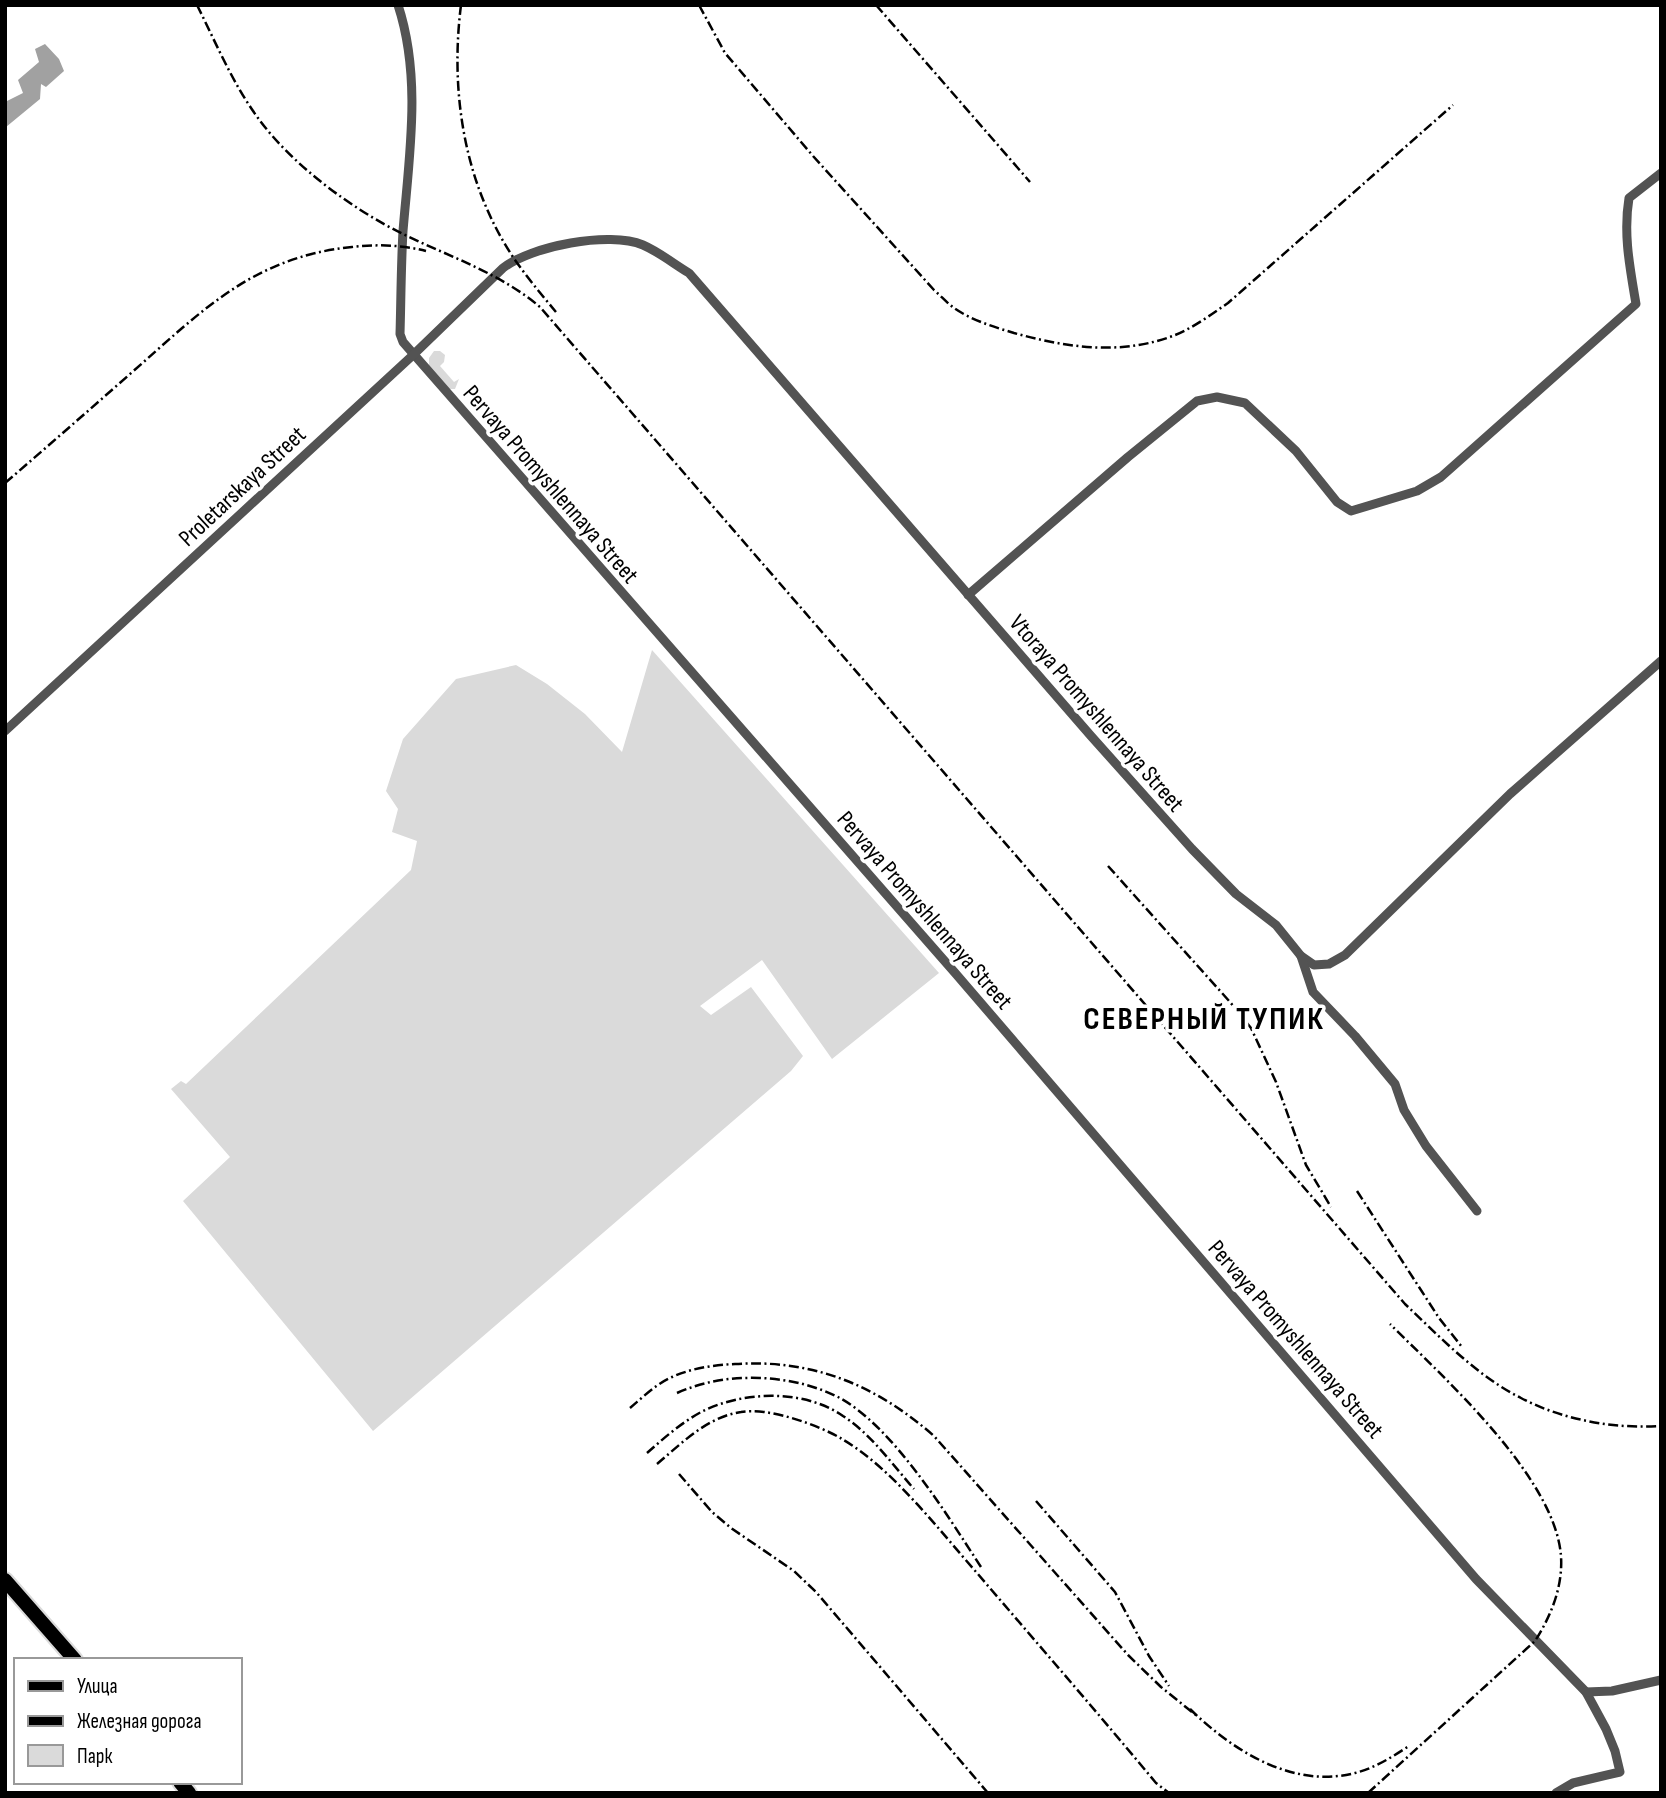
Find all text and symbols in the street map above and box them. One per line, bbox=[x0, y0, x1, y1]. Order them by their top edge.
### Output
street label: Pervaya Promyshlennaya Street bbox=[457, 379, 645, 589]
street label: Proletarskaya Street bbox=[173, 420, 312, 553]
street label: Vtoraya Promyshlennaya Street bbox=[1003, 609, 1190, 818]
street label: Pervaya Promyshlennaya Street bbox=[831, 805, 1019, 1015]
district label: СЕВЕРНЫЙ ТУПИК bbox=[1083, 1000, 1325, 1039]
street label: Pervaya Promyshlennaya Street bbox=[1202, 1234, 1390, 1444]
legend bbox=[14, 1658, 242, 1784]
text: Улица bbox=[77, 1674, 118, 1699]
text: Железная дорога bbox=[77, 1709, 202, 1734]
text: Парк bbox=[77, 1744, 112, 1769]

